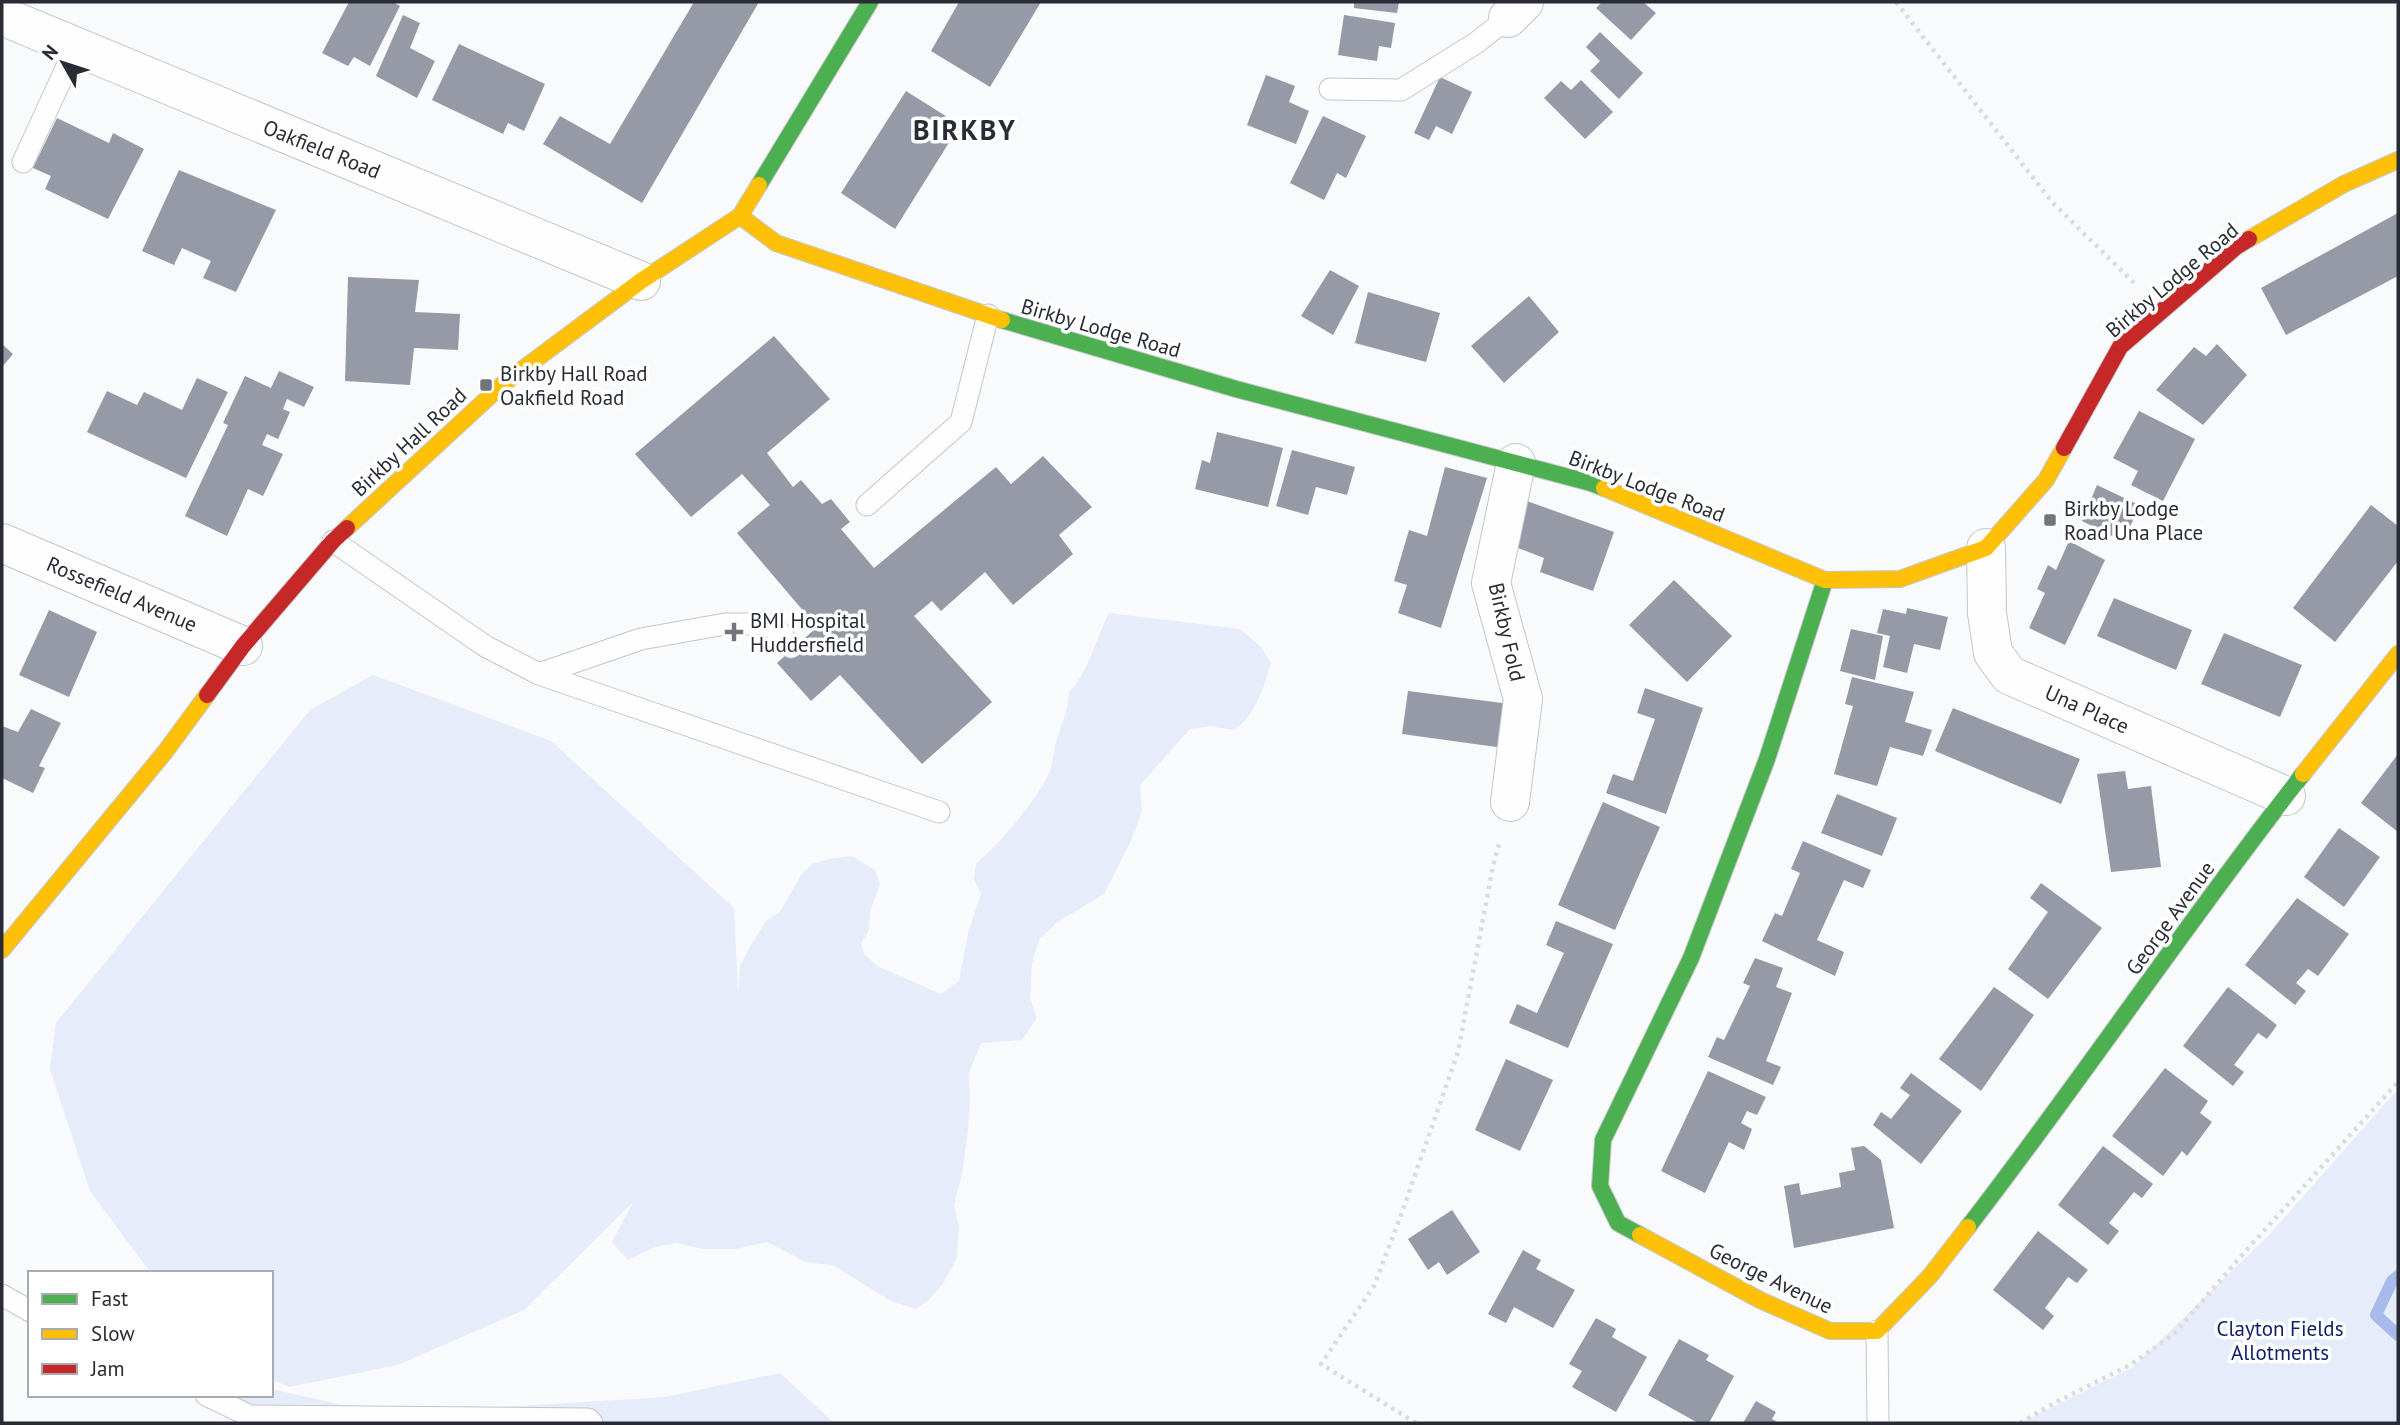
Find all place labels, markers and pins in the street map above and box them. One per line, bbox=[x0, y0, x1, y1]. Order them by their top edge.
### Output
place label: Birkby Hall Road Oakfield Road bbox=[500, 360, 648, 411]
marker: Birkby Hall Road Oakfield Road bbox=[478, 377, 494, 393]
place label: Birkby Lodge Road Una Place bbox=[2064, 495, 2203, 546]
marker: Birkby Lodge Road Una Place bbox=[2042, 512, 2058, 528]
place label: BMI Hospital Huddersfield bbox=[750, 607, 865, 658]
marker: BMI Hospital Huddersfield bbox=[724, 622, 744, 642]

